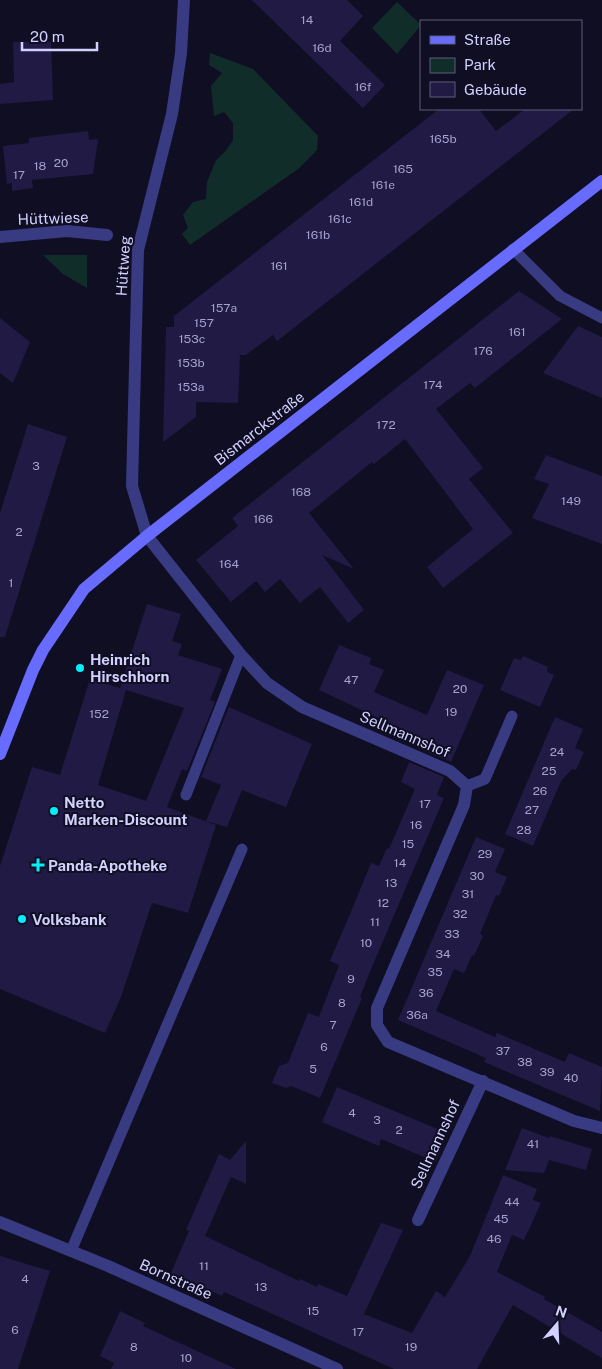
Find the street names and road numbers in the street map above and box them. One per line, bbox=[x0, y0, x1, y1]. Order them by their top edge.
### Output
street label: Hüttwiese bbox=[17, 208, 89, 228]
street label: Hüttweg bbox=[112, 235, 134, 297]
street label: Bismarckstraße bbox=[211, 388, 307, 468]
street label: Sellmannshof bbox=[357, 707, 453, 761]
street label: Sellmannshof bbox=[407, 1097, 463, 1191]
street label: Bornstraße bbox=[137, 1255, 215, 1303]

